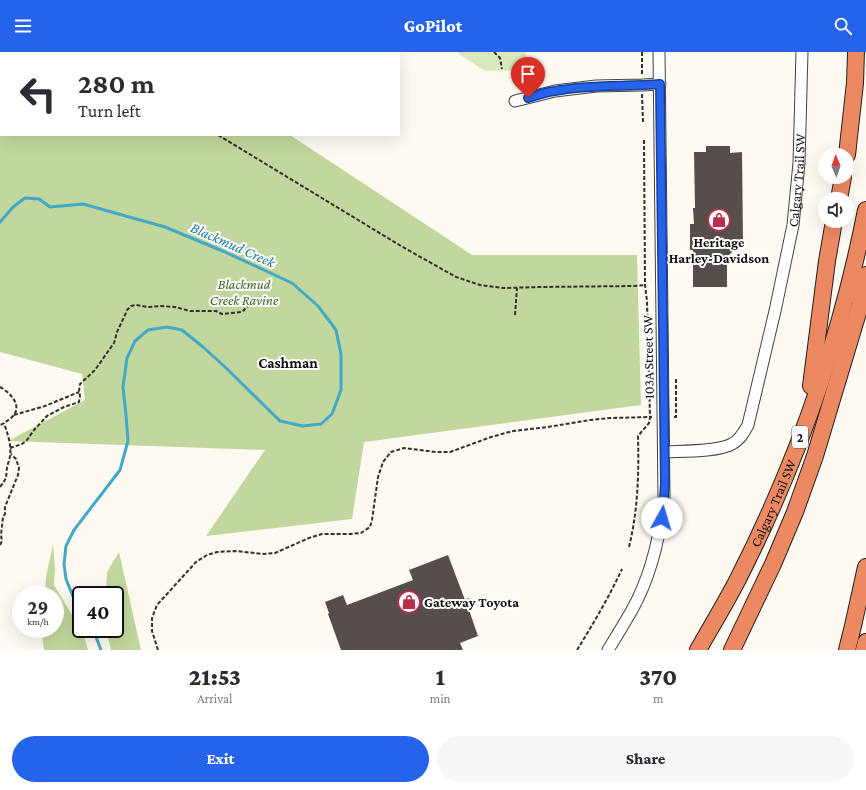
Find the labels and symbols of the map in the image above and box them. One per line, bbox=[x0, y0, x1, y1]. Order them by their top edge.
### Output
pin bbox=[511, 57, 545, 98]
street label: Calgary Trail SW bbox=[785, 133, 808, 228]
north arrow bbox=[818, 148, 854, 184]
shop icon: Heritage Harley-Davidson bbox=[706, 207, 732, 233]
water label: Blackmud Creek bbox=[188, 219, 279, 271]
place label: Heritage Harley-Davidson bbox=[669, 234, 769, 266]
park label: Blackmud Creek Ravine bbox=[210, 276, 279, 308]
street label: 103A Street SW bbox=[639, 315, 657, 399]
district label: Cashman bbox=[258, 355, 318, 371]
road number: 2 bbox=[792, 426, 808, 448]
street label: Calgary Trail SW bbox=[747, 457, 799, 550]
position arrow bbox=[641, 497, 683, 539]
speed limit sign: 40 bbox=[72, 586, 124, 638]
shop icon: Gateway Toyota bbox=[396, 589, 422, 615]
place label: Gateway Toyota bbox=[424, 594, 519, 610]

